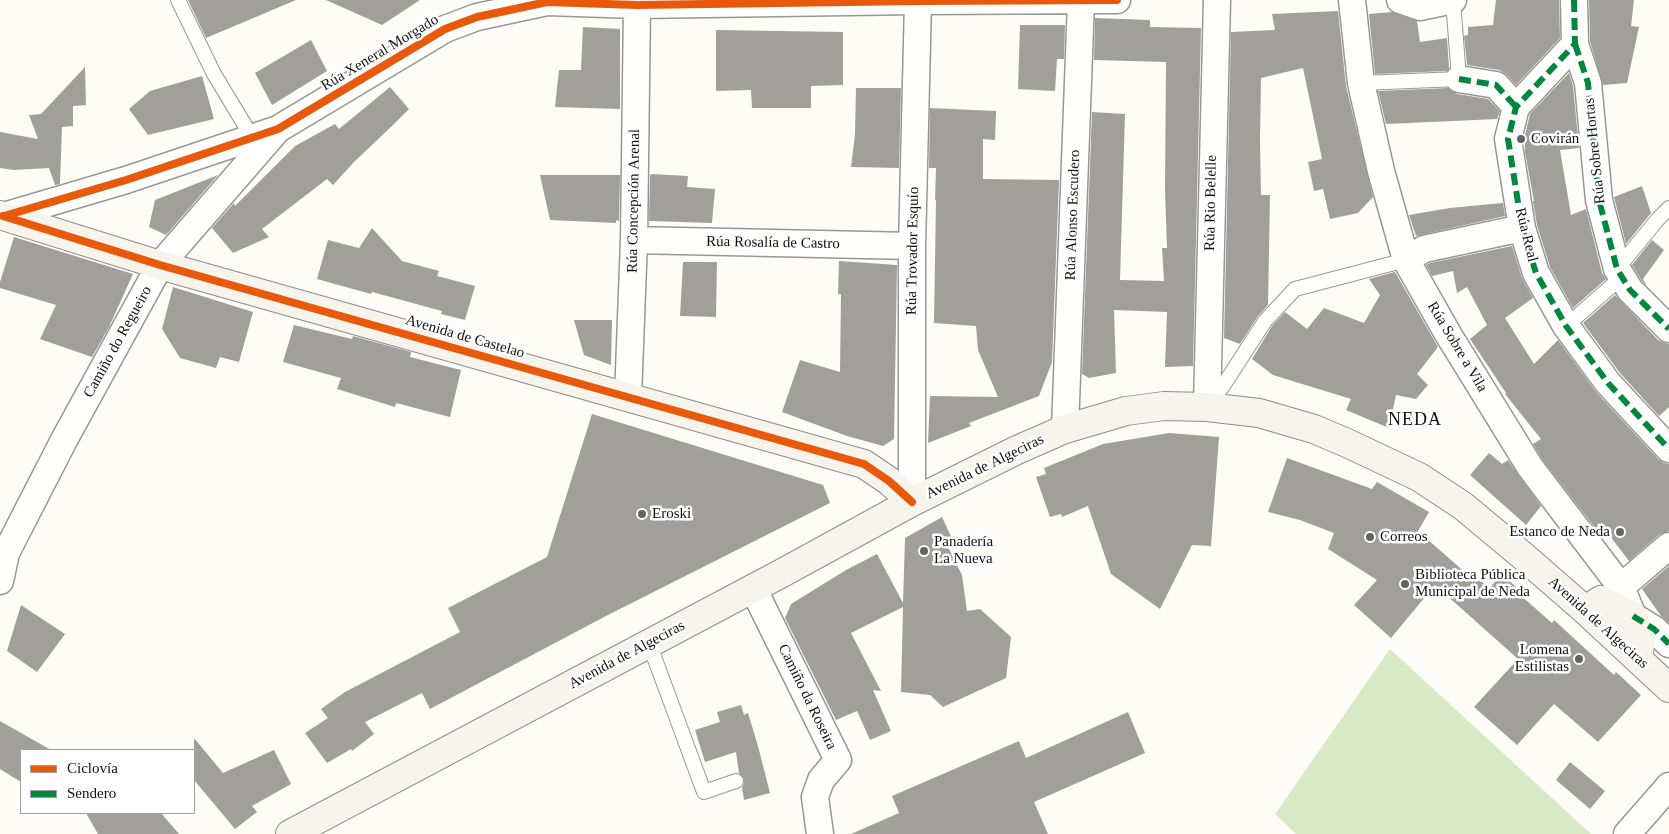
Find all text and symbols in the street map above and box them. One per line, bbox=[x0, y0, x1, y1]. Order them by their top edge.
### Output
street label: Rúa Xeneral Morgado bbox=[318, 11, 442, 95]
street label: Rúa Sobre Hortas bbox=[1580, 97, 1610, 205]
street label: Rúa Concepción Arenal bbox=[624, 129, 644, 273]
place label: Covirán bbox=[1531, 130, 1579, 148]
marker: Covirán bbox=[1515, 133, 1527, 145]
street label: Rúa Alonso Escudero bbox=[1062, 149, 1084, 281]
street label: Rúa Rio Belelle bbox=[1201, 155, 1221, 251]
street label: Rúa Trovador Esquío bbox=[903, 187, 923, 315]
street label: Rúa Real bbox=[1511, 206, 1541, 264]
street label: Rúa Rosalía de Castro bbox=[706, 233, 840, 253]
street label: Camiño do Regueiro bbox=[80, 283, 156, 401]
street label: Rúa Sobre a Vila bbox=[1423, 299, 1491, 395]
street label: Avenida de Castelao bbox=[403, 311, 527, 363]
district label: NEDA bbox=[1388, 409, 1442, 431]
street label: Avenida de Algeciras bbox=[923, 431, 1047, 503]
place label: Eroski bbox=[652, 505, 691, 523]
marker: Eroski bbox=[636, 508, 648, 520]
place label: Estanco de Neda bbox=[1509, 523, 1610, 541]
marker: Estanco de Neda bbox=[1614, 526, 1626, 538]
place label: Correos bbox=[1380, 528, 1427, 546]
marker: Correos bbox=[1364, 531, 1376, 543]
place label: Panadería La Nueva bbox=[934, 533, 993, 568]
marker: Panadería La Nueva bbox=[918, 545, 930, 557]
place label: Biblioteca Pública Municipal de Neda bbox=[1415, 566, 1530, 601]
street label: Avenida de Algeciras bbox=[1544, 573, 1652, 673]
marker: Biblioteca Pública Municipal de Neda bbox=[1399, 578, 1411, 590]
street label: Avenida de Algeciras bbox=[566, 617, 688, 693]
street label: Camiño da Roseira bbox=[774, 641, 840, 753]
place label: Lomena Estilistas bbox=[1515, 641, 1569, 676]
marker: Lomena Estilistas bbox=[1573, 653, 1585, 665]
legend bbox=[20, 749, 195, 814]
text: Ciclovía bbox=[67, 760, 118, 776]
text: Sendero bbox=[67, 785, 116, 801]

